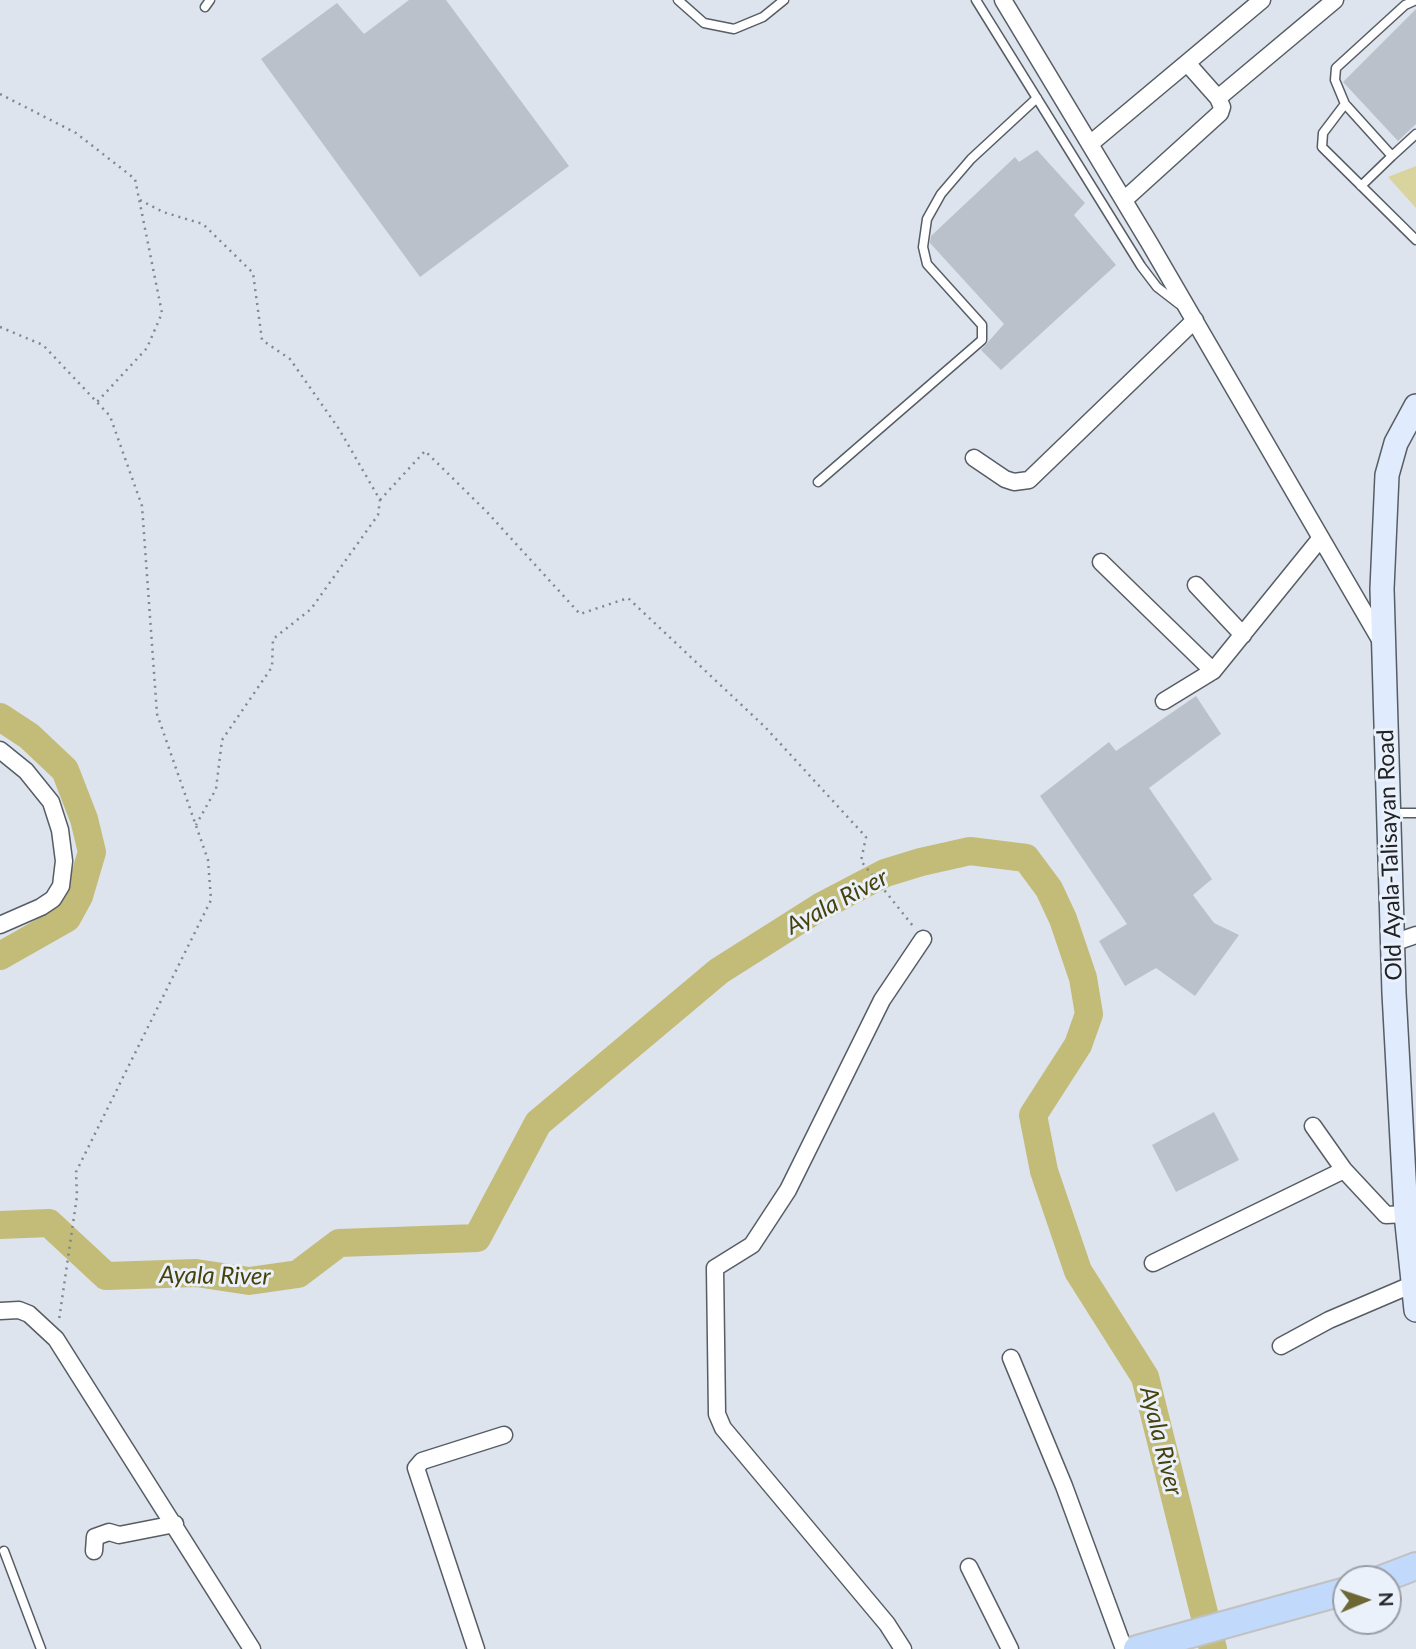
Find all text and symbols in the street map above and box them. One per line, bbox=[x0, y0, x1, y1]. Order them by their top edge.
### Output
street label: Old Ayala-Talisayan Road bbox=[1372, 729, 1408, 981]
water label: Ayala River bbox=[781, 863, 893, 941]
water label: Ayala River bbox=[159, 1261, 271, 1291]
water label: Ayala River bbox=[1134, 1384, 1188, 1498]
north arrow bbox=[1332, 1565, 1402, 1635]
text: N bbox=[1375, 1592, 1398, 1607]

